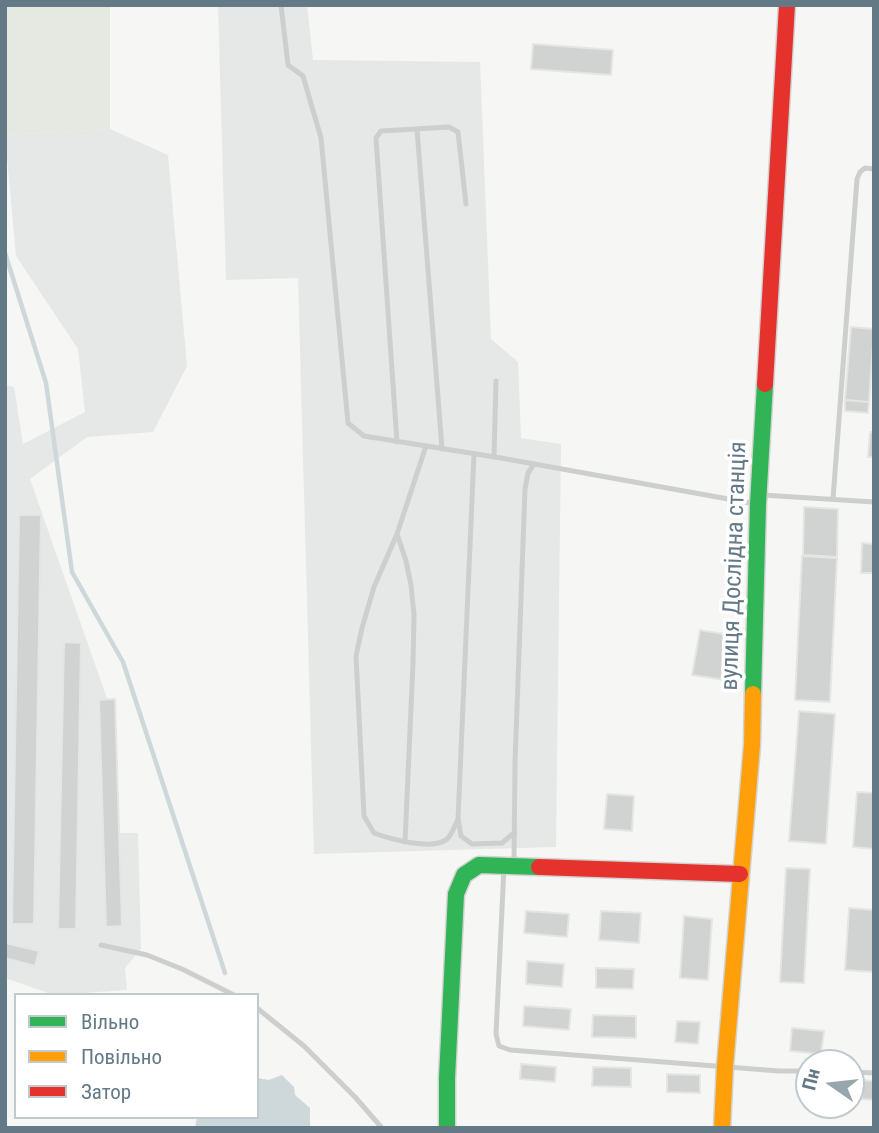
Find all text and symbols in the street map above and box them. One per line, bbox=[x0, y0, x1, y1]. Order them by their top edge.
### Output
street label: вулиця Дослідна станція bbox=[716, 441, 754, 691]
legend bbox=[14, 993, 259, 1119]
text: Вільно bbox=[81, 1010, 139, 1034]
text: Повільно bbox=[81, 1045, 162, 1069]
north arrow bbox=[795, 1049, 865, 1119]
text: Пн bbox=[797, 1066, 825, 1092]
text: Затор bbox=[81, 1080, 131, 1104]

